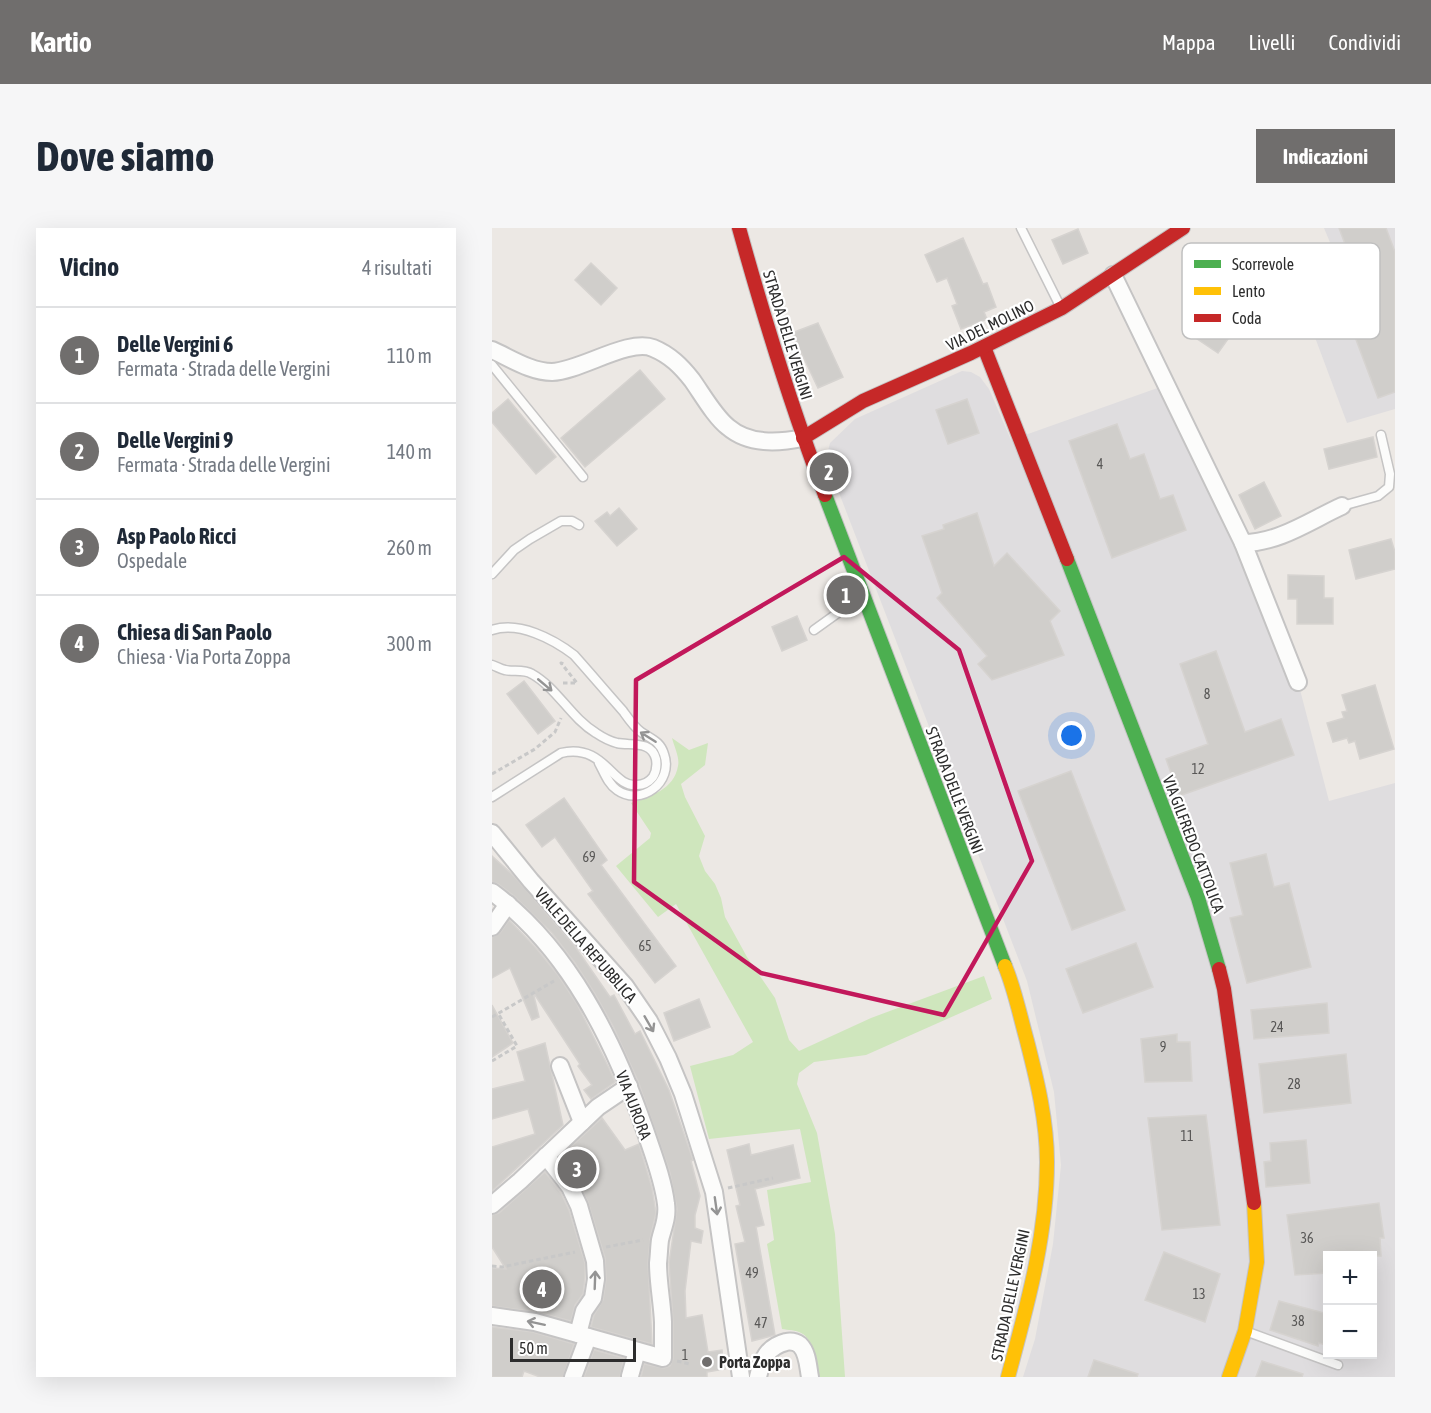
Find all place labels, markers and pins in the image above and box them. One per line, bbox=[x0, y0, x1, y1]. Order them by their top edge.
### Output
pin: 2 bbox=[810, 450, 848, 494]
pin: 1 bbox=[826, 572, 866, 617]
pin: 3 bbox=[558, 1146, 596, 1192]
pin: 4 bbox=[523, 1266, 562, 1312]
place label: Porta Zoppa bbox=[719, 1353, 790, 1371]
marker: Porta Zoppa bbox=[700, 1355, 714, 1369]

